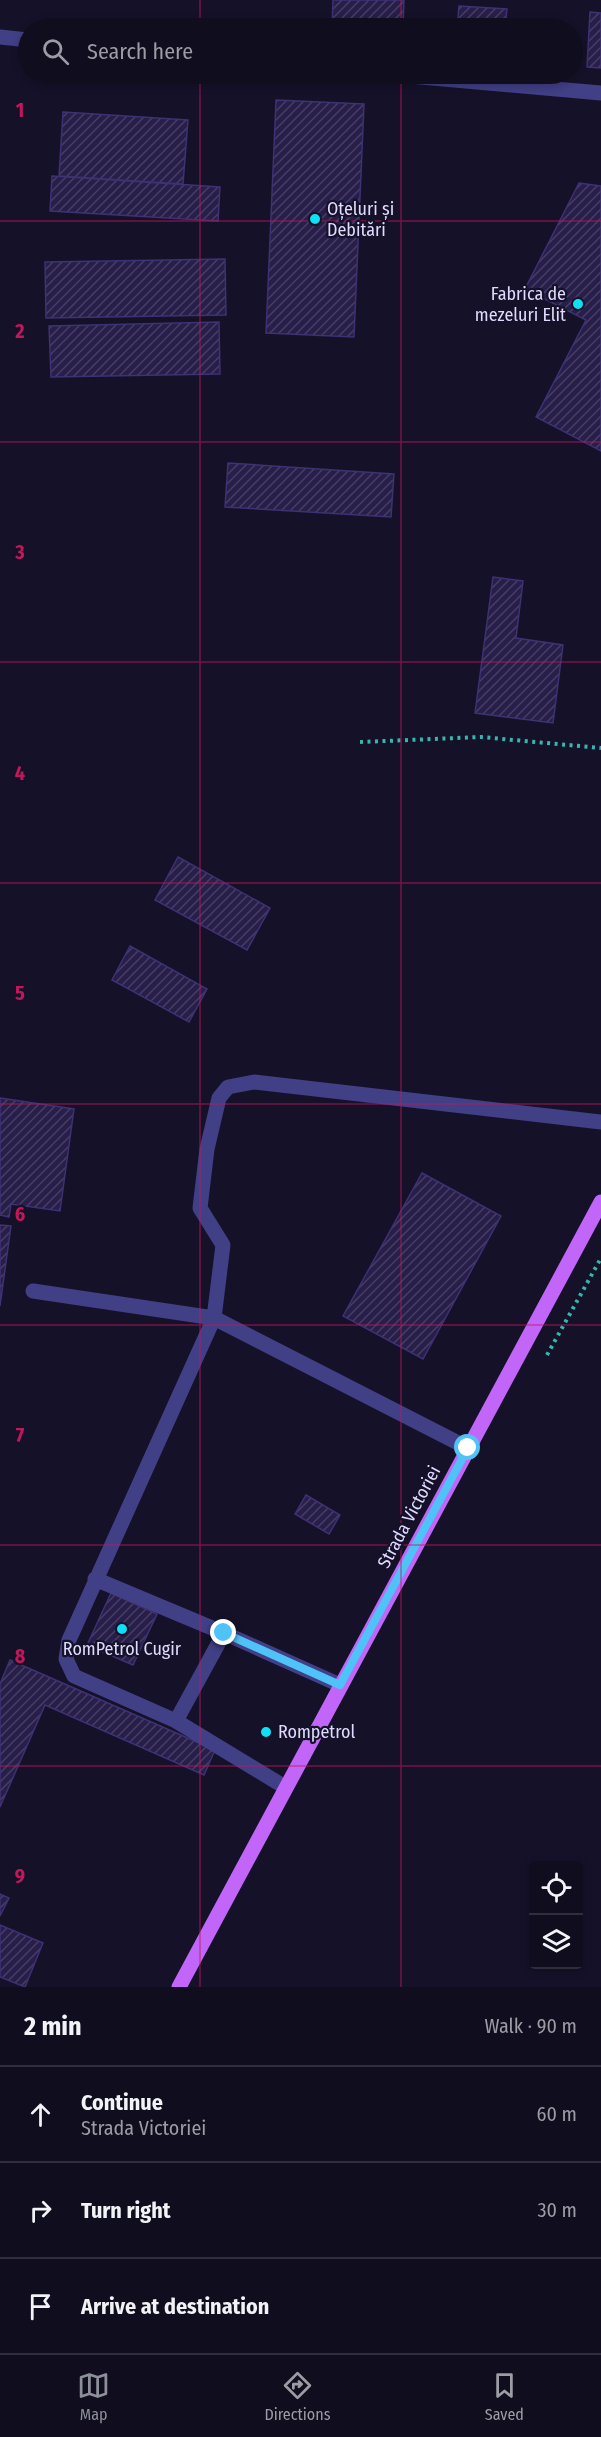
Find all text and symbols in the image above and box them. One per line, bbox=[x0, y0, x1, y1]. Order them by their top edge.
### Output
search box bbox=[18, 18, 583, 84]
icon: search bbox=[39, 35, 72, 68]
text: Search here bbox=[87, 38, 193, 65]
text: 1 bbox=[16, 98, 24, 122]
place label: Oțeluri și Debitări bbox=[327, 198, 394, 241]
marker: Oțeluri și Debitări bbox=[308, 212, 322, 226]
place label: Fabrica de mezeluri Elit bbox=[475, 283, 566, 326]
marker: Fabrica de mezeluri Elit bbox=[571, 297, 585, 311]
text: 2 bbox=[14, 319, 25, 343]
text: 3 bbox=[14, 540, 25, 564]
text: 4 bbox=[15, 761, 25, 785]
text: 5 bbox=[15, 981, 25, 1005]
text: 6 bbox=[15, 1202, 25, 1226]
text: 7 bbox=[16, 1423, 25, 1447]
route start bbox=[454, 1434, 480, 1460]
street label: Strada Victoriei bbox=[373, 1462, 445, 1572]
route end bbox=[210, 1619, 236, 1645]
marker: RomPetrol Cugir bbox=[115, 1622, 129, 1636]
place label: RomPetrol Cugir bbox=[63, 1638, 182, 1660]
text: 8 bbox=[15, 1644, 26, 1668]
place label: Rompetrol bbox=[278, 1721, 355, 1743]
marker: Rompetrol bbox=[259, 1725, 273, 1739]
map controls bbox=[529, 1861, 583, 1969]
button: locate bbox=[529, 1861, 583, 1915]
text: 9 bbox=[15, 1864, 25, 1888]
button: layers bbox=[529, 1915, 583, 1969]
text: 2 min bbox=[24, 2011, 82, 2042]
text: Walk · 90 m bbox=[485, 2014, 577, 2038]
text: Continue bbox=[81, 2089, 163, 2116]
icon: ahead bbox=[24, 2098, 57, 2131]
text: 60 m bbox=[537, 2102, 577, 2126]
text: Strada Victoriei bbox=[81, 2116, 206, 2140]
icon: right bbox=[24, 2194, 57, 2227]
text: Turn right bbox=[81, 2197, 170, 2224]
text: 30 m bbox=[537, 2198, 577, 2222]
icon: arrive bbox=[24, 2290, 57, 2323]
text: Arrive at destination bbox=[81, 2293, 269, 2320]
tab: Map bbox=[77, 2369, 110, 2424]
tab: Directions bbox=[264, 2369, 331, 2424]
tab: Saved bbox=[485, 2369, 524, 2424]

